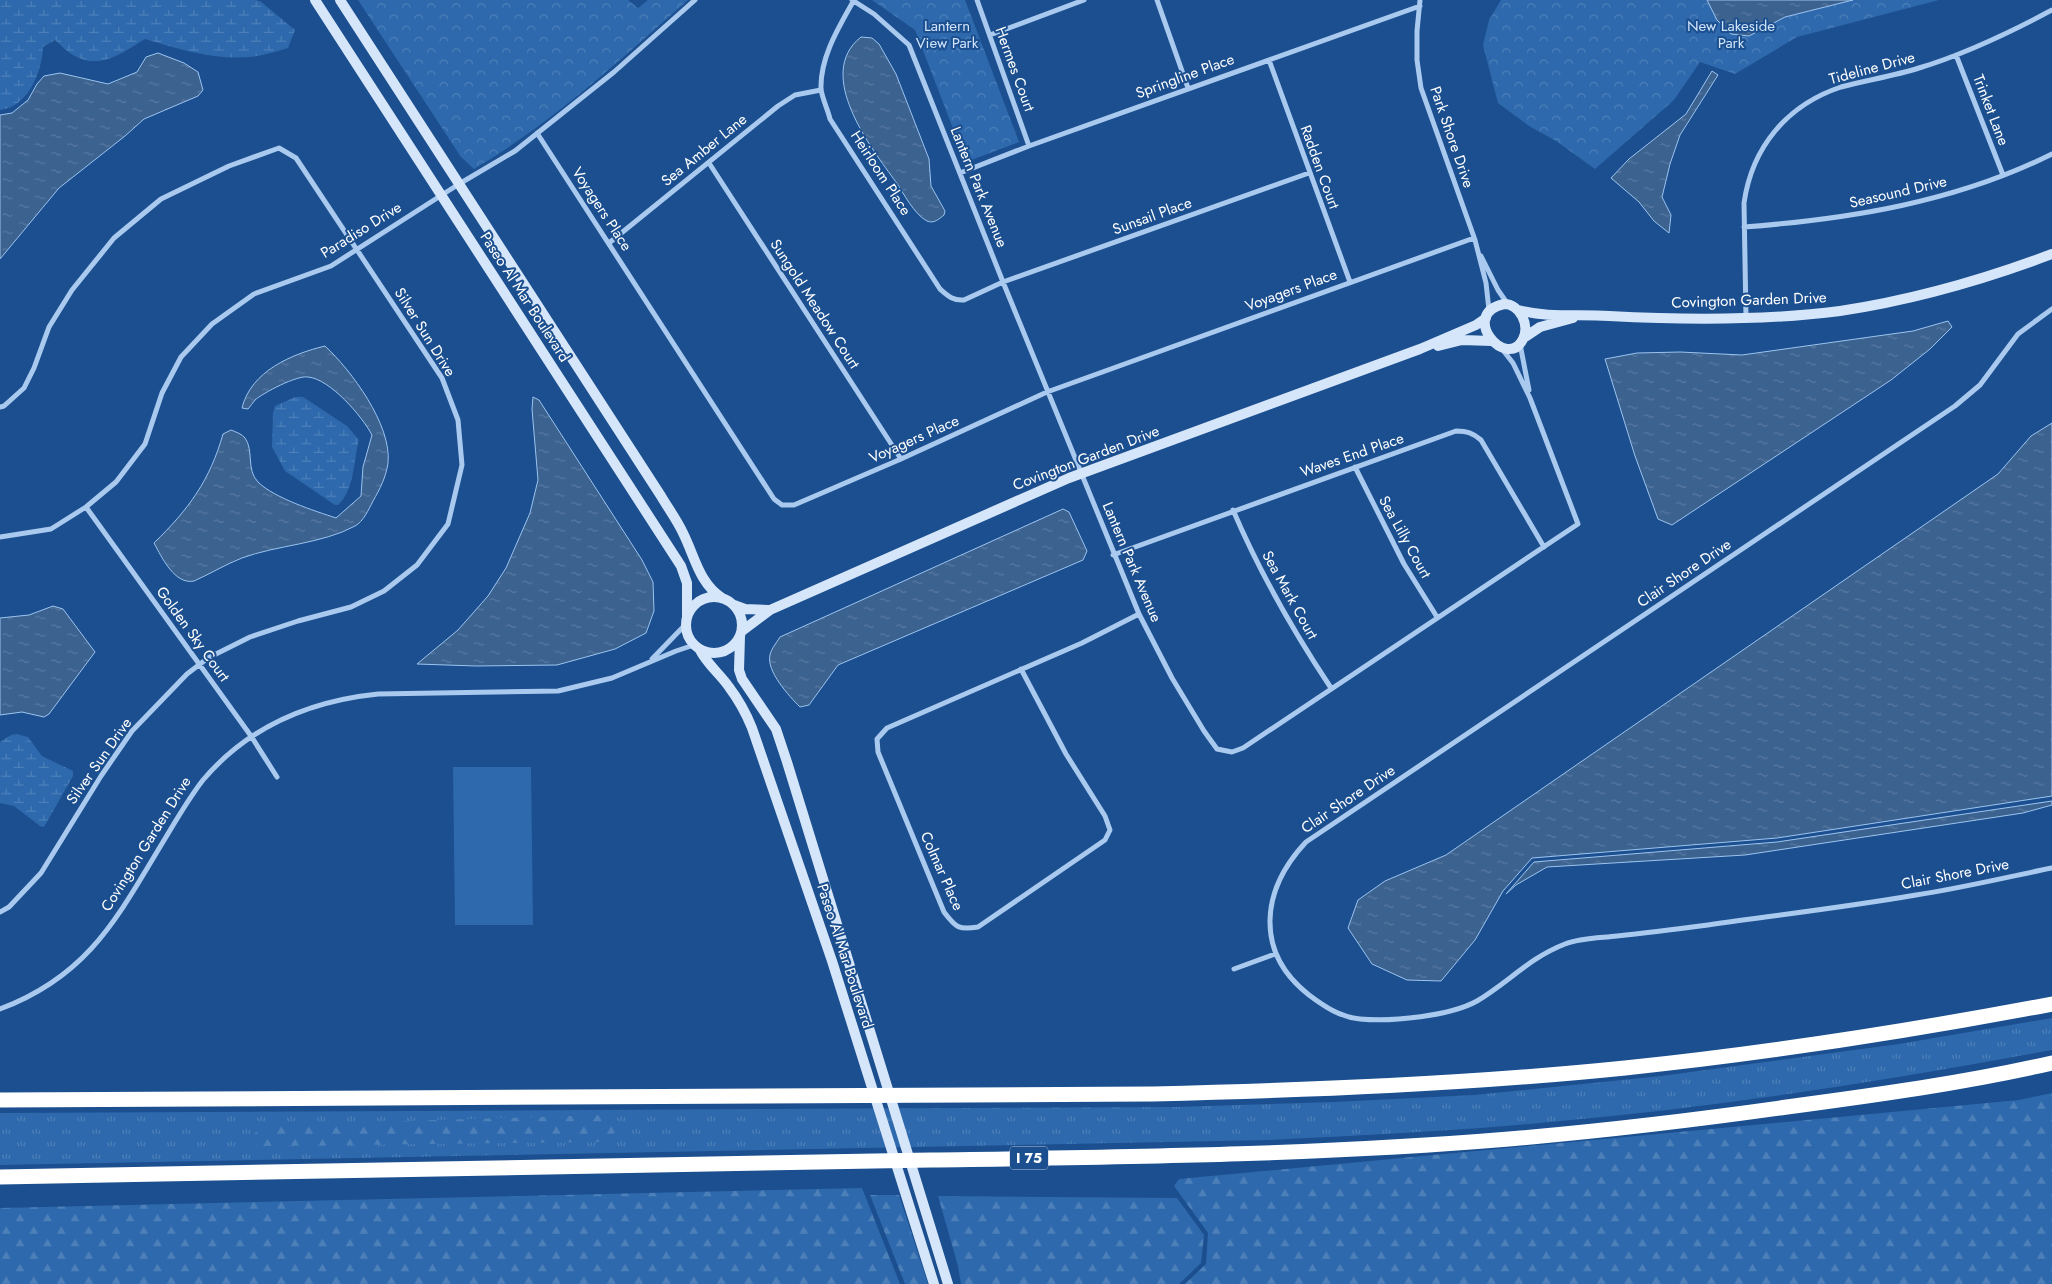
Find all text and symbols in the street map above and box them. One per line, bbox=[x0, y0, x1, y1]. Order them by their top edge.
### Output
park label: Lantern View Park bbox=[916, 15, 979, 54]
park label: New Lakeside Park bbox=[1687, 15, 1775, 54]
street label: Hermes Court bbox=[990, 24, 1041, 115]
street label: Tideline Drive bbox=[1827, 46, 1918, 90]
street label: Springline Place bbox=[1133, 48, 1238, 104]
street label: Trinket Lane bbox=[1967, 71, 2015, 149]
street label: Park Shore Drive bbox=[1424, 83, 1480, 191]
street label: Sea Amber Lane bbox=[656, 108, 752, 192]
street label: Radden Court bbox=[1295, 122, 1346, 212]
street label: Lantern Park Avenue bbox=[945, 123, 1013, 251]
street label: Heirloom Place bbox=[845, 126, 917, 220]
street label: Voyagers Place bbox=[567, 163, 638, 256]
street label: Seasound Drive bbox=[1847, 170, 1949, 214]
street label: Sunsail Place bbox=[1109, 191, 1195, 241]
street label: Paradiso Drive bbox=[316, 196, 406, 264]
street label: Paseo Al Mar Boulevard bbox=[475, 228, 575, 366]
street label: Sungold Meadow Court bbox=[765, 235, 865, 373]
street label: Voyagers Place bbox=[1242, 263, 1340, 317]
street label: Silver Sun Drive bbox=[389, 283, 461, 381]
street label: Covington Garden Drive bbox=[1671, 286, 1827, 314]
street label: Voyagers Place bbox=[866, 409, 963, 469]
street label: Covington Garden Drive bbox=[1010, 420, 1163, 496]
street label: Waves End Place bbox=[1297, 427, 1407, 483]
street label: Sea Lilly Court bbox=[1373, 492, 1437, 583]
street label: Lantern Park Avenue bbox=[1097, 498, 1167, 626]
street label: Clair Shore Drive bbox=[1633, 533, 1736, 613]
street label: Sea Mark Court bbox=[1257, 547, 1324, 644]
street label: Golden Sky Court bbox=[151, 582, 235, 687]
street label: Silver Sun Drive bbox=[61, 713, 137, 809]
street label: Clair Shore Drive bbox=[1297, 759, 1400, 839]
street label: Covington Garden Drive bbox=[96, 772, 197, 916]
street label: Colmar Place bbox=[915, 828, 969, 914]
street label: Clair Shore Drive bbox=[1899, 853, 2011, 895]
street label: Paseo Al Mar Boulevard bbox=[811, 881, 879, 1031]
road number: I 75 bbox=[1010, 1146, 1048, 1170]

